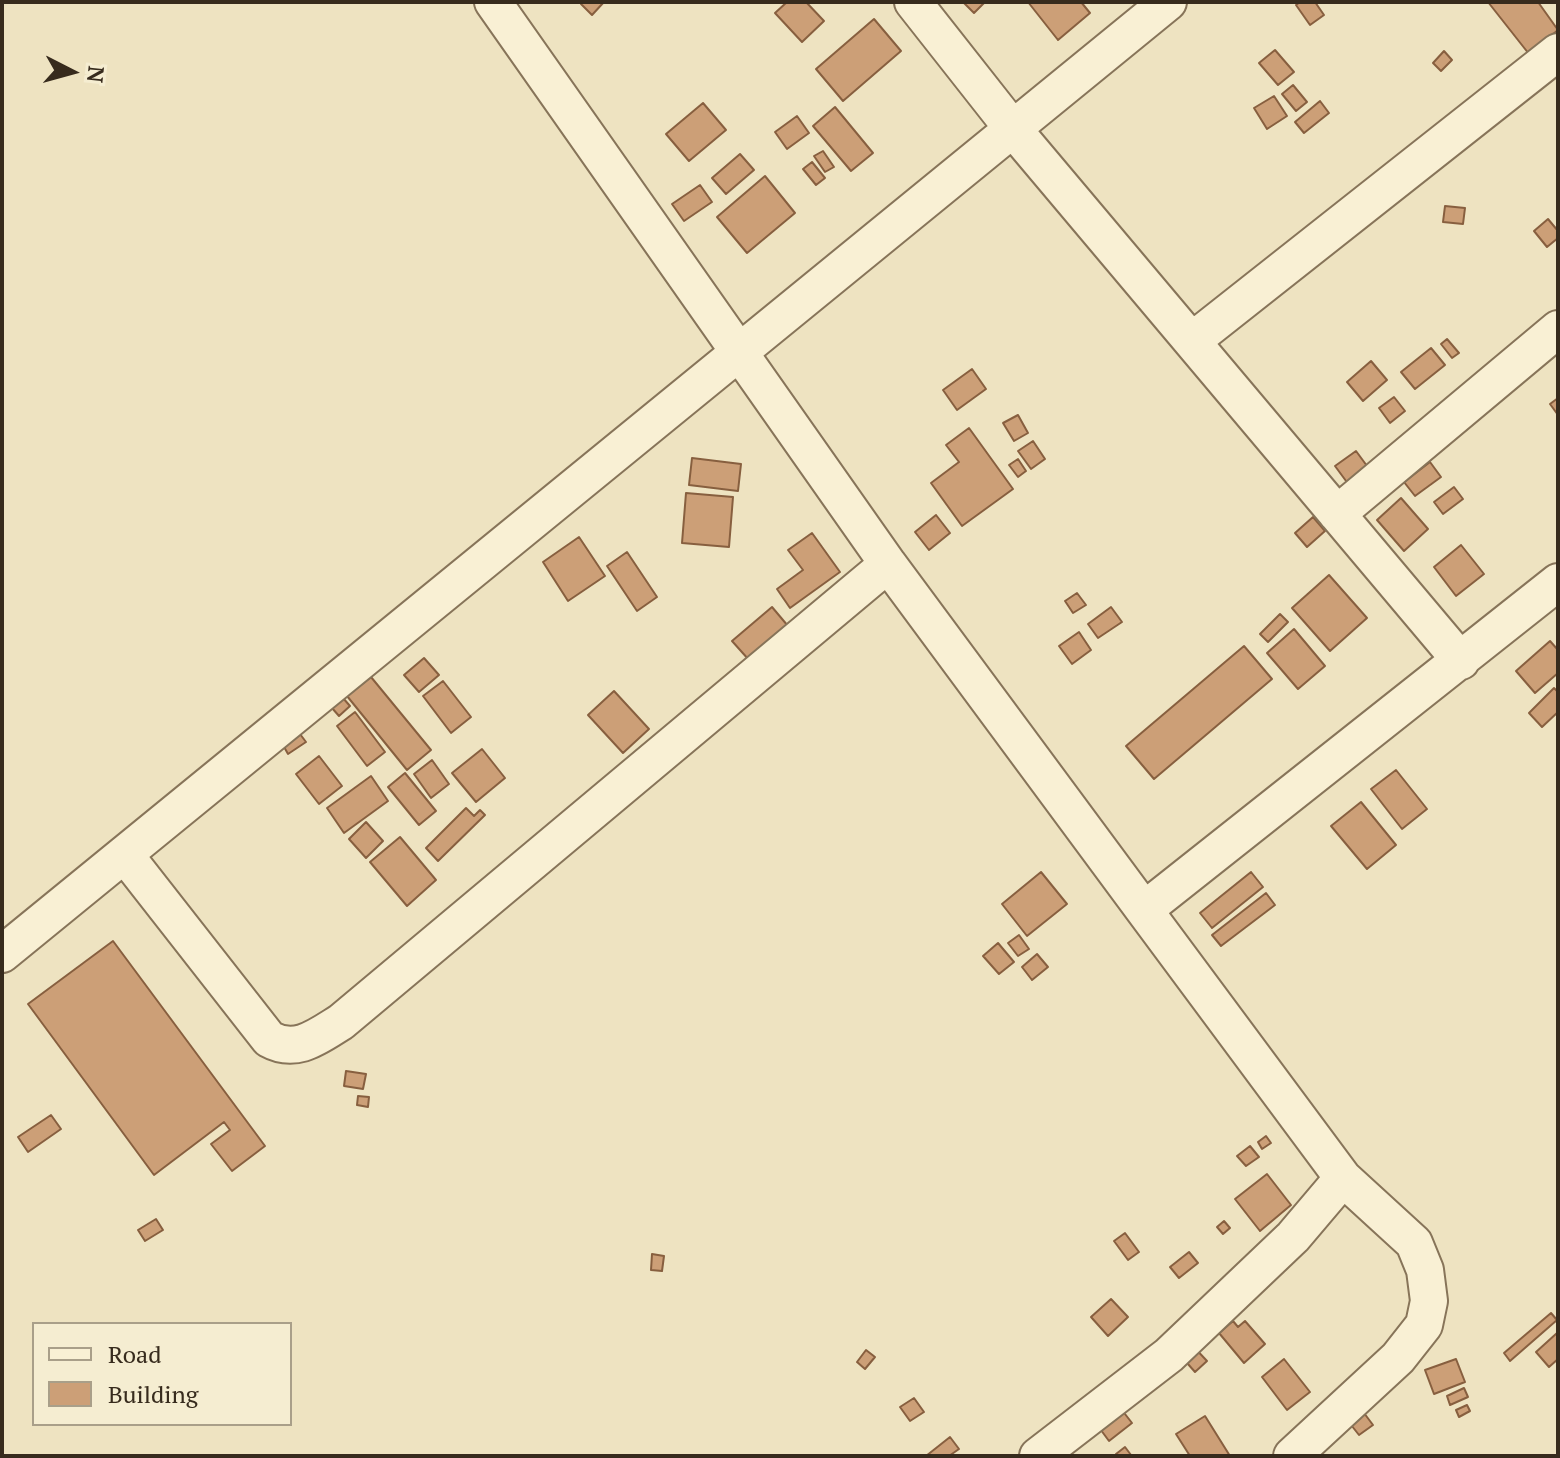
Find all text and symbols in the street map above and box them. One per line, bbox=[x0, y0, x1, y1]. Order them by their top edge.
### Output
north arrow bbox=[32, 32, 112, 112]
text: N bbox=[81, 65, 112, 84]
legend bbox=[32, 1322, 292, 1426]
text: Road bbox=[108, 1338, 162, 1370]
text: Building bbox=[108, 1378, 198, 1410]

